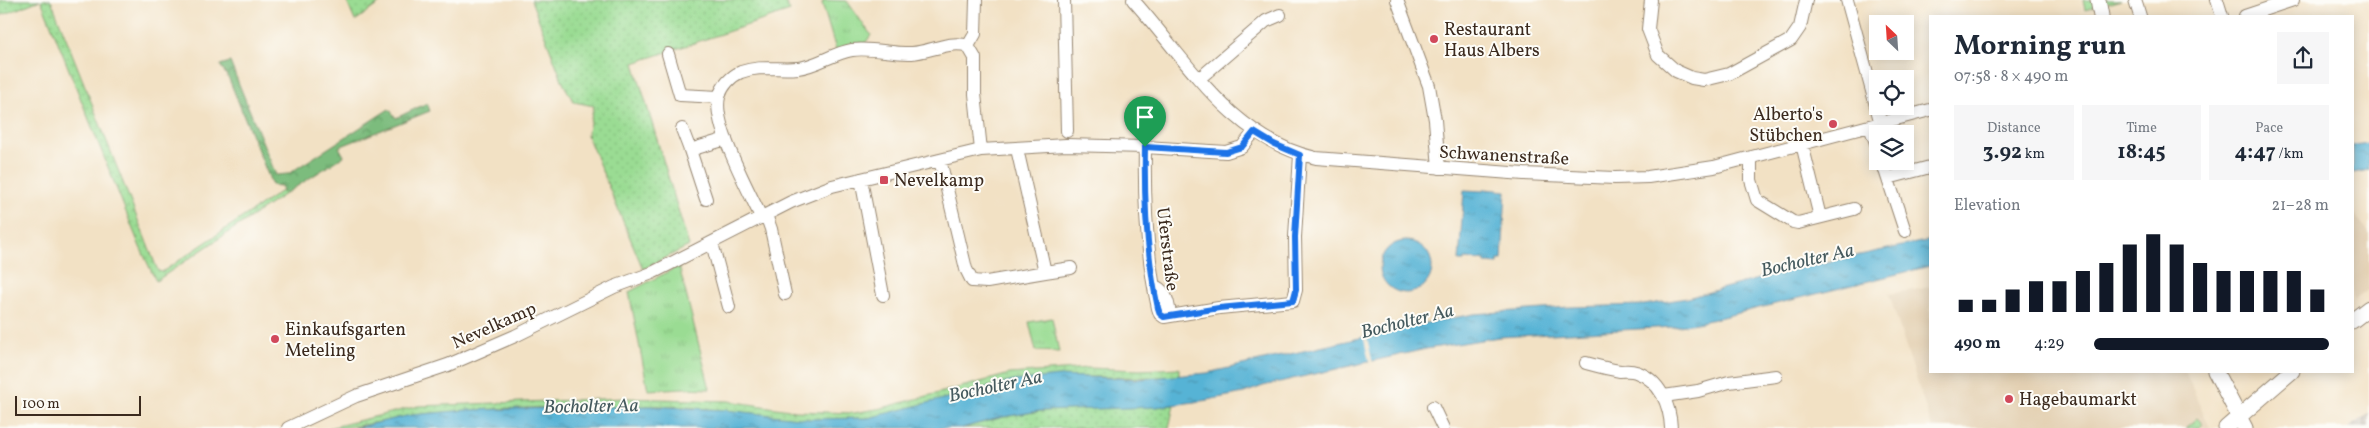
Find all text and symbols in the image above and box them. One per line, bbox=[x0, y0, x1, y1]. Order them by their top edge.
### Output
north arrow bbox=[1869, 15, 1914, 60]
map controls bbox=[1869, 15, 1914, 170]
place label: Restaurant Haus Albers bbox=[1444, 18, 1540, 64]
text: Morning run bbox=[1954, 27, 2126, 66]
button: share bbox=[2277, 32, 2329, 84]
marker: Restaurant Haus Albers bbox=[1428, 33, 1440, 45]
text: 07:58 · 8 × 490 m bbox=[1954, 66, 2069, 88]
button: locate bbox=[1869, 70, 1914, 115]
pin bbox=[1124, 96, 1166, 147]
icon: arrive bbox=[1131, 103, 1159, 131]
place label: Alberto's Stübchen bbox=[1749, 103, 1823, 149]
marker: Alberto's Stübchen bbox=[1827, 118, 1839, 130]
text: Distance bbox=[1987, 119, 2041, 138]
text: Time bbox=[2126, 119, 2157, 138]
text: Pace bbox=[2255, 119, 2283, 138]
button: layers bbox=[1869, 125, 1914, 170]
text: 3.92 bbox=[1983, 138, 2022, 167]
text: 18:45 bbox=[2117, 138, 2166, 167]
text: 4:47 bbox=[2235, 138, 2276, 167]
street label: Schwanenstraße bbox=[1438, 141, 1570, 172]
text: km bbox=[2022, 145, 2045, 164]
text: /km bbox=[2276, 145, 2304, 164]
place label: Nevelkamp bbox=[894, 169, 984, 194]
marker: Nevelkamp bbox=[878, 174, 890, 186]
text: Elevation bbox=[1954, 195, 2021, 217]
text: 21–28 m bbox=[2272, 195, 2329, 217]
street label: Uferstraße bbox=[1149, 206, 1184, 293]
water label: Bocholter Aa bbox=[1758, 238, 1857, 284]
street label: Nevelkamp bbox=[448, 297, 541, 356]
water label: Bocholter Aa bbox=[1358, 298, 1457, 346]
place label: Einkaufsgarten Meteling bbox=[285, 318, 406, 364]
marker: Einkaufsgarten Meteling bbox=[269, 333, 281, 345]
text: 490 m bbox=[1954, 333, 2001, 355]
text: 4:29 bbox=[2034, 333, 2064, 355]
water label: Bocholter Aa bbox=[946, 364, 1045, 410]
place label: Hagebaumarkt bbox=[2019, 388, 2137, 413]
scale bar bbox=[15, 393, 141, 416]
water label: Bocholter Aa bbox=[543, 393, 639, 421]
marker: Hagebaumarkt bbox=[2003, 393, 2015, 405]
text: 100 m bbox=[22, 395, 60, 414]

